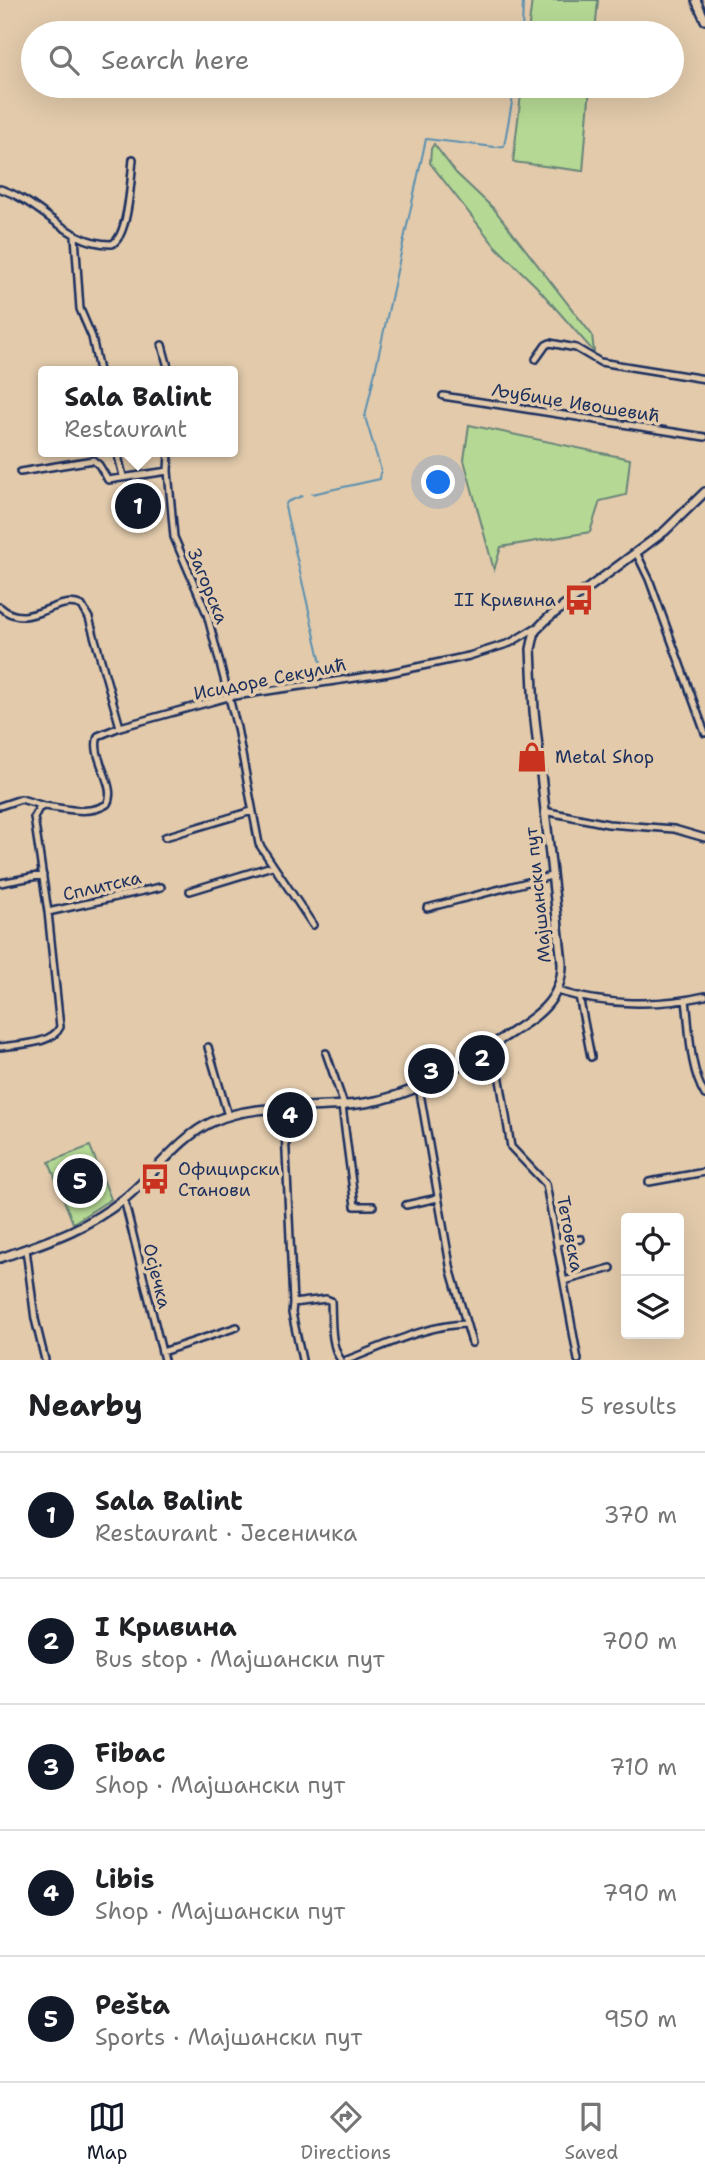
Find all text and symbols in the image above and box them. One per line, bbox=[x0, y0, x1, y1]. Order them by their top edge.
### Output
search box bbox=[21, 21, 684, 98]
icon: search bbox=[45, 41, 83, 79]
text: Search here bbox=[101, 42, 250, 77]
popup bbox=[38, 366, 238, 457]
street label: Љубице Ивошевић bbox=[490, 378, 662, 428]
text: Sala Balint bbox=[64, 379, 212, 414]
text: Restaurant bbox=[64, 414, 187, 444]
your location bbox=[421, 465, 455, 499]
pin: 1 bbox=[115, 480, 161, 532]
street label: Загорска bbox=[182, 545, 234, 627]
bus stop icon: II Кривина bbox=[562, 583, 596, 617]
place label: II Кривина bbox=[454, 588, 556, 612]
street label: Исидоре Секулић bbox=[192, 652, 348, 706]
shop icon: Metal Shop bbox=[515, 740, 549, 774]
place label: Metal Shop bbox=[555, 745, 654, 769]
street label: Мајшански пут bbox=[519, 825, 557, 964]
street label: Сплитска bbox=[61, 865, 143, 907]
pin: 2 bbox=[459, 1032, 505, 1084]
pin: 3 bbox=[408, 1045, 454, 1097]
pin: 4 bbox=[267, 1089, 313, 1141]
pin: 5 bbox=[57, 1155, 103, 1207]
place label: Официрски Станови bbox=[178, 1157, 280, 1202]
bus stop icon: Официрски Станови bbox=[138, 1162, 172, 1196]
street label: Тетовска bbox=[551, 1194, 589, 1274]
map controls bbox=[621, 1213, 684, 1339]
button: locate bbox=[621, 1213, 684, 1276]
street label: Осјечка bbox=[137, 1241, 177, 1311]
button: layers bbox=[621, 1276, 684, 1339]
text: Nearby bbox=[28, 1385, 143, 1426]
text: 5 results bbox=[580, 1391, 677, 1421]
text: Sala Balint bbox=[95, 1483, 243, 1518]
text: 1 bbox=[46, 1500, 56, 1530]
text: 370 m bbox=[604, 1500, 677, 1530]
text: Restaurant · Јесеничка bbox=[95, 1518, 357, 1548]
text: I Кривина bbox=[95, 1609, 237, 1644]
text: 2 bbox=[43, 1626, 59, 1656]
text: 700 m bbox=[602, 1626, 677, 1656]
text: Bus stop · Мајшански пут bbox=[95, 1644, 384, 1674]
text: Fibac bbox=[95, 1735, 166, 1770]
text: 3 bbox=[43, 1752, 59, 1782]
text: 710 m bbox=[609, 1752, 677, 1782]
text: Shop · Мајшански пут bbox=[95, 1770, 345, 1800]
text: Libis bbox=[95, 1861, 154, 1896]
text: 4 bbox=[43, 1878, 59, 1908]
text: 790 m bbox=[602, 1878, 677, 1908]
text: Shop · Мајшански пут bbox=[95, 1896, 345, 1926]
text: Pešta bbox=[95, 1987, 170, 2022]
text: 5 bbox=[44, 2004, 58, 2034]
text: 950 m bbox=[604, 2004, 677, 2034]
text: Sports · Мајшански пут bbox=[95, 2022, 362, 2052]
tab: Map bbox=[87, 2098, 127, 2165]
tab: Directions bbox=[301, 2098, 391, 2165]
tab: Saved bbox=[564, 2098, 618, 2165]

